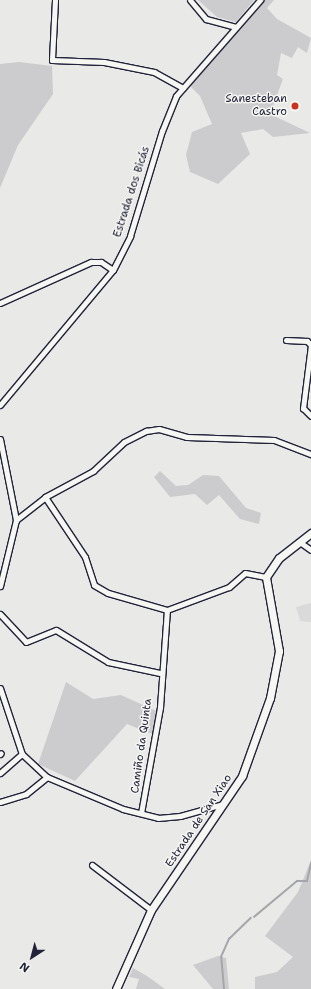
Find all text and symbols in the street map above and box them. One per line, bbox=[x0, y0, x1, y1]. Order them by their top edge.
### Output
place label: Sanesteban Castro bbox=[226, 93, 287, 119]
marker: Sanesteban Castro bbox=[290, 101, 300, 111]
street label: Estrada dos Bicás bbox=[111, 145, 153, 239]
street label: Camiño da Quinta bbox=[129, 698, 155, 794]
street label: Estrada de San Xiao bbox=[163, 772, 235, 870]
north arrow bbox=[12, 937, 52, 977]
text: N bbox=[17, 958, 33, 976]

